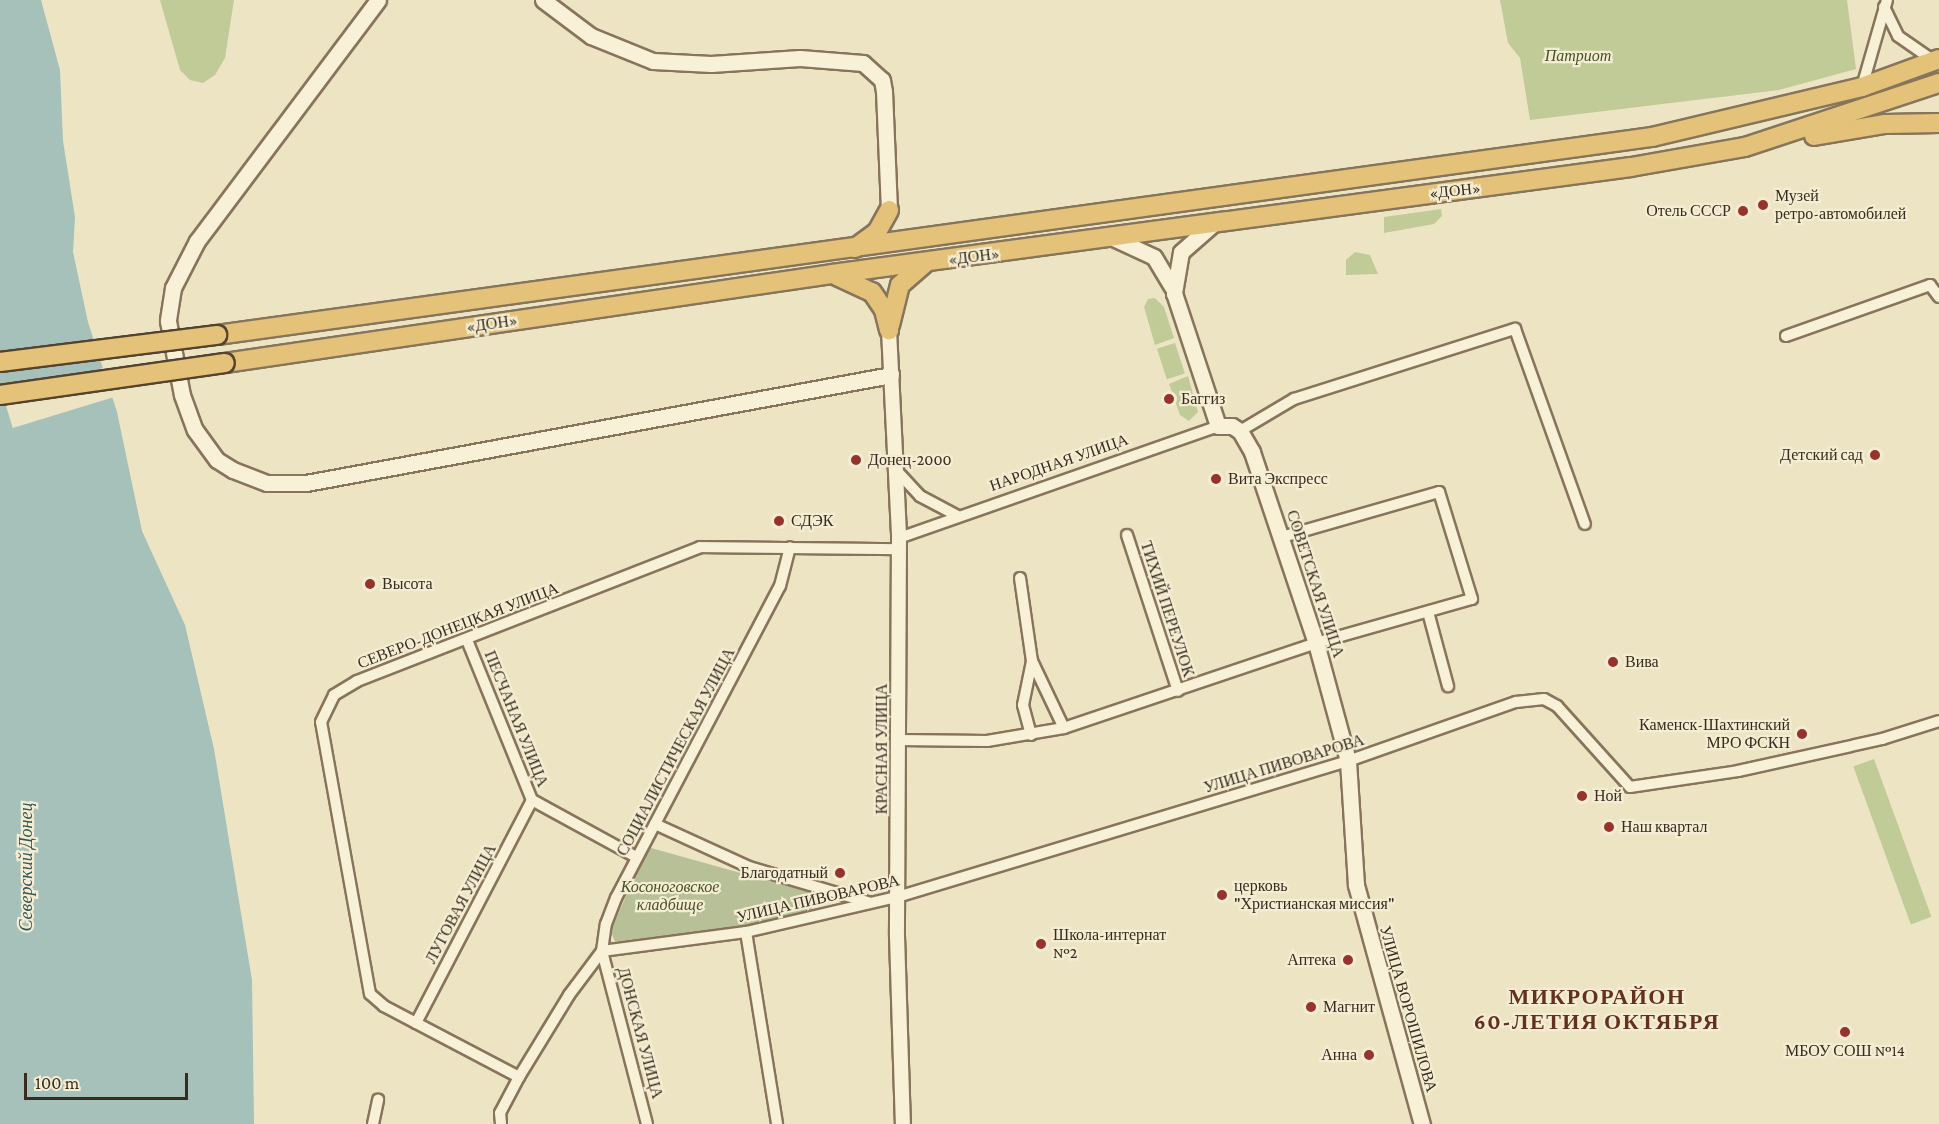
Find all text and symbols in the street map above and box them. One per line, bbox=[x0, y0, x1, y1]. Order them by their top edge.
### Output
park label: Патриот bbox=[1545, 46, 1611, 66]
street label: «ДОН» bbox=[1428, 179, 1482, 203]
place label: Музей ретро-автомобилей bbox=[1775, 186, 1906, 224]
marker: Музей ретро-автомобилей bbox=[1756, 198, 1770, 212]
place label: Отель СССР bbox=[1646, 201, 1731, 221]
marker: Отель СССР bbox=[1736, 204, 1750, 218]
street label: «ДОН» bbox=[947, 244, 1001, 270]
street label: «ДОН» bbox=[465, 311, 519, 337]
place label: Баггиз bbox=[1181, 389, 1225, 409]
marker: Баггиз bbox=[1162, 392, 1176, 406]
street label: НАРОДНАЯ УЛИЦА bbox=[987, 430, 1131, 496]
place label: Детский сад bbox=[1780, 445, 1863, 465]
marker: Детский сад bbox=[1868, 448, 1882, 462]
place label: Донец-2000 bbox=[868, 450, 951, 470]
marker: Донец-2000 bbox=[849, 453, 863, 467]
place label: Вита Экспресс bbox=[1228, 469, 1328, 489]
marker: Вита Экспресс bbox=[1209, 472, 1223, 486]
street label: СОВЕТСКАЯ УЛИЦА bbox=[1282, 508, 1348, 660]
place label: СДЭК bbox=[791, 511, 833, 531]
marker: СДЭК bbox=[772, 514, 786, 528]
street label: ТИХИЙ ПЕРЕУЛОК bbox=[1136, 539, 1198, 679]
place label: Высота bbox=[382, 574, 433, 594]
marker: Высота bbox=[363, 577, 377, 591]
street label: СЕВЕРО-ДОНЕЦКАЯ УЛИЦА bbox=[355, 579, 561, 673]
street label: СОЦИАЛИСТИЧЕСКАЯ УЛИЦА bbox=[613, 645, 739, 859]
street label: ПЕСЧАНАЯ УЛИЦА bbox=[480, 648, 552, 790]
place label: Вива bbox=[1625, 652, 1659, 672]
marker: Вива bbox=[1606, 655, 1620, 669]
street label: КРАСНАЯ УЛИЦА bbox=[872, 684, 892, 814]
place label: Каменск-Шахтинский МРО ФСКН bbox=[1639, 715, 1790, 753]
marker: Каменск-Шахтинский МРО ФСКН bbox=[1795, 727, 1809, 741]
street label: УЛИЦА ПИВОВАРОВА bbox=[1202, 730, 1366, 798]
place label: Ной bbox=[1594, 786, 1622, 806]
marker: Ной bbox=[1575, 789, 1589, 803]
water label: Северский Донец bbox=[15, 802, 37, 932]
place label: Наш квартал bbox=[1621, 817, 1707, 837]
marker: Наш квартал bbox=[1602, 820, 1616, 834]
street label: ЛУГОВАЯ УЛИЦА bbox=[421, 841, 501, 967]
place label: Благодатный bbox=[741, 863, 828, 883]
marker: Благодатный bbox=[833, 866, 847, 880]
street label: УЛИЦА ПИВОВАРОВА bbox=[735, 871, 901, 927]
place label: церковь "Христианская миссия" bbox=[1234, 876, 1394, 914]
park label: Косоноговское кладбище bbox=[621, 877, 719, 915]
marker: церковь "Христианская миссия" bbox=[1215, 888, 1229, 902]
street label: УЛИЦА ВОРОШИЛОВА bbox=[1375, 924, 1441, 1094]
place label: Школа-интернат №2 bbox=[1053, 925, 1166, 963]
marker: Школа-интернат №2 bbox=[1034, 937, 1048, 951]
place label: Аптека bbox=[1287, 950, 1336, 970]
marker: Аптека bbox=[1341, 953, 1355, 967]
street label: ДОНСКАЯ УЛИЦА bbox=[613, 965, 667, 1101]
district label: МИКРОРАЙОН 60-ЛЕТИЯ ОКТЯБРЯ bbox=[1474, 983, 1720, 1034]
place label: Магнит bbox=[1323, 997, 1375, 1017]
marker: Магнит bbox=[1304, 1000, 1318, 1014]
marker: МБОУ СОШ №14 bbox=[1838, 1025, 1852, 1039]
place label: МБОУ СОШ №14 bbox=[1785, 1041, 1905, 1061]
place label: Анна bbox=[1321, 1045, 1357, 1065]
marker: Анна bbox=[1362, 1048, 1376, 1062]
scale bar bbox=[27, 1061, 190, 1099]
text: 100 m bbox=[35, 1073, 79, 1093]

